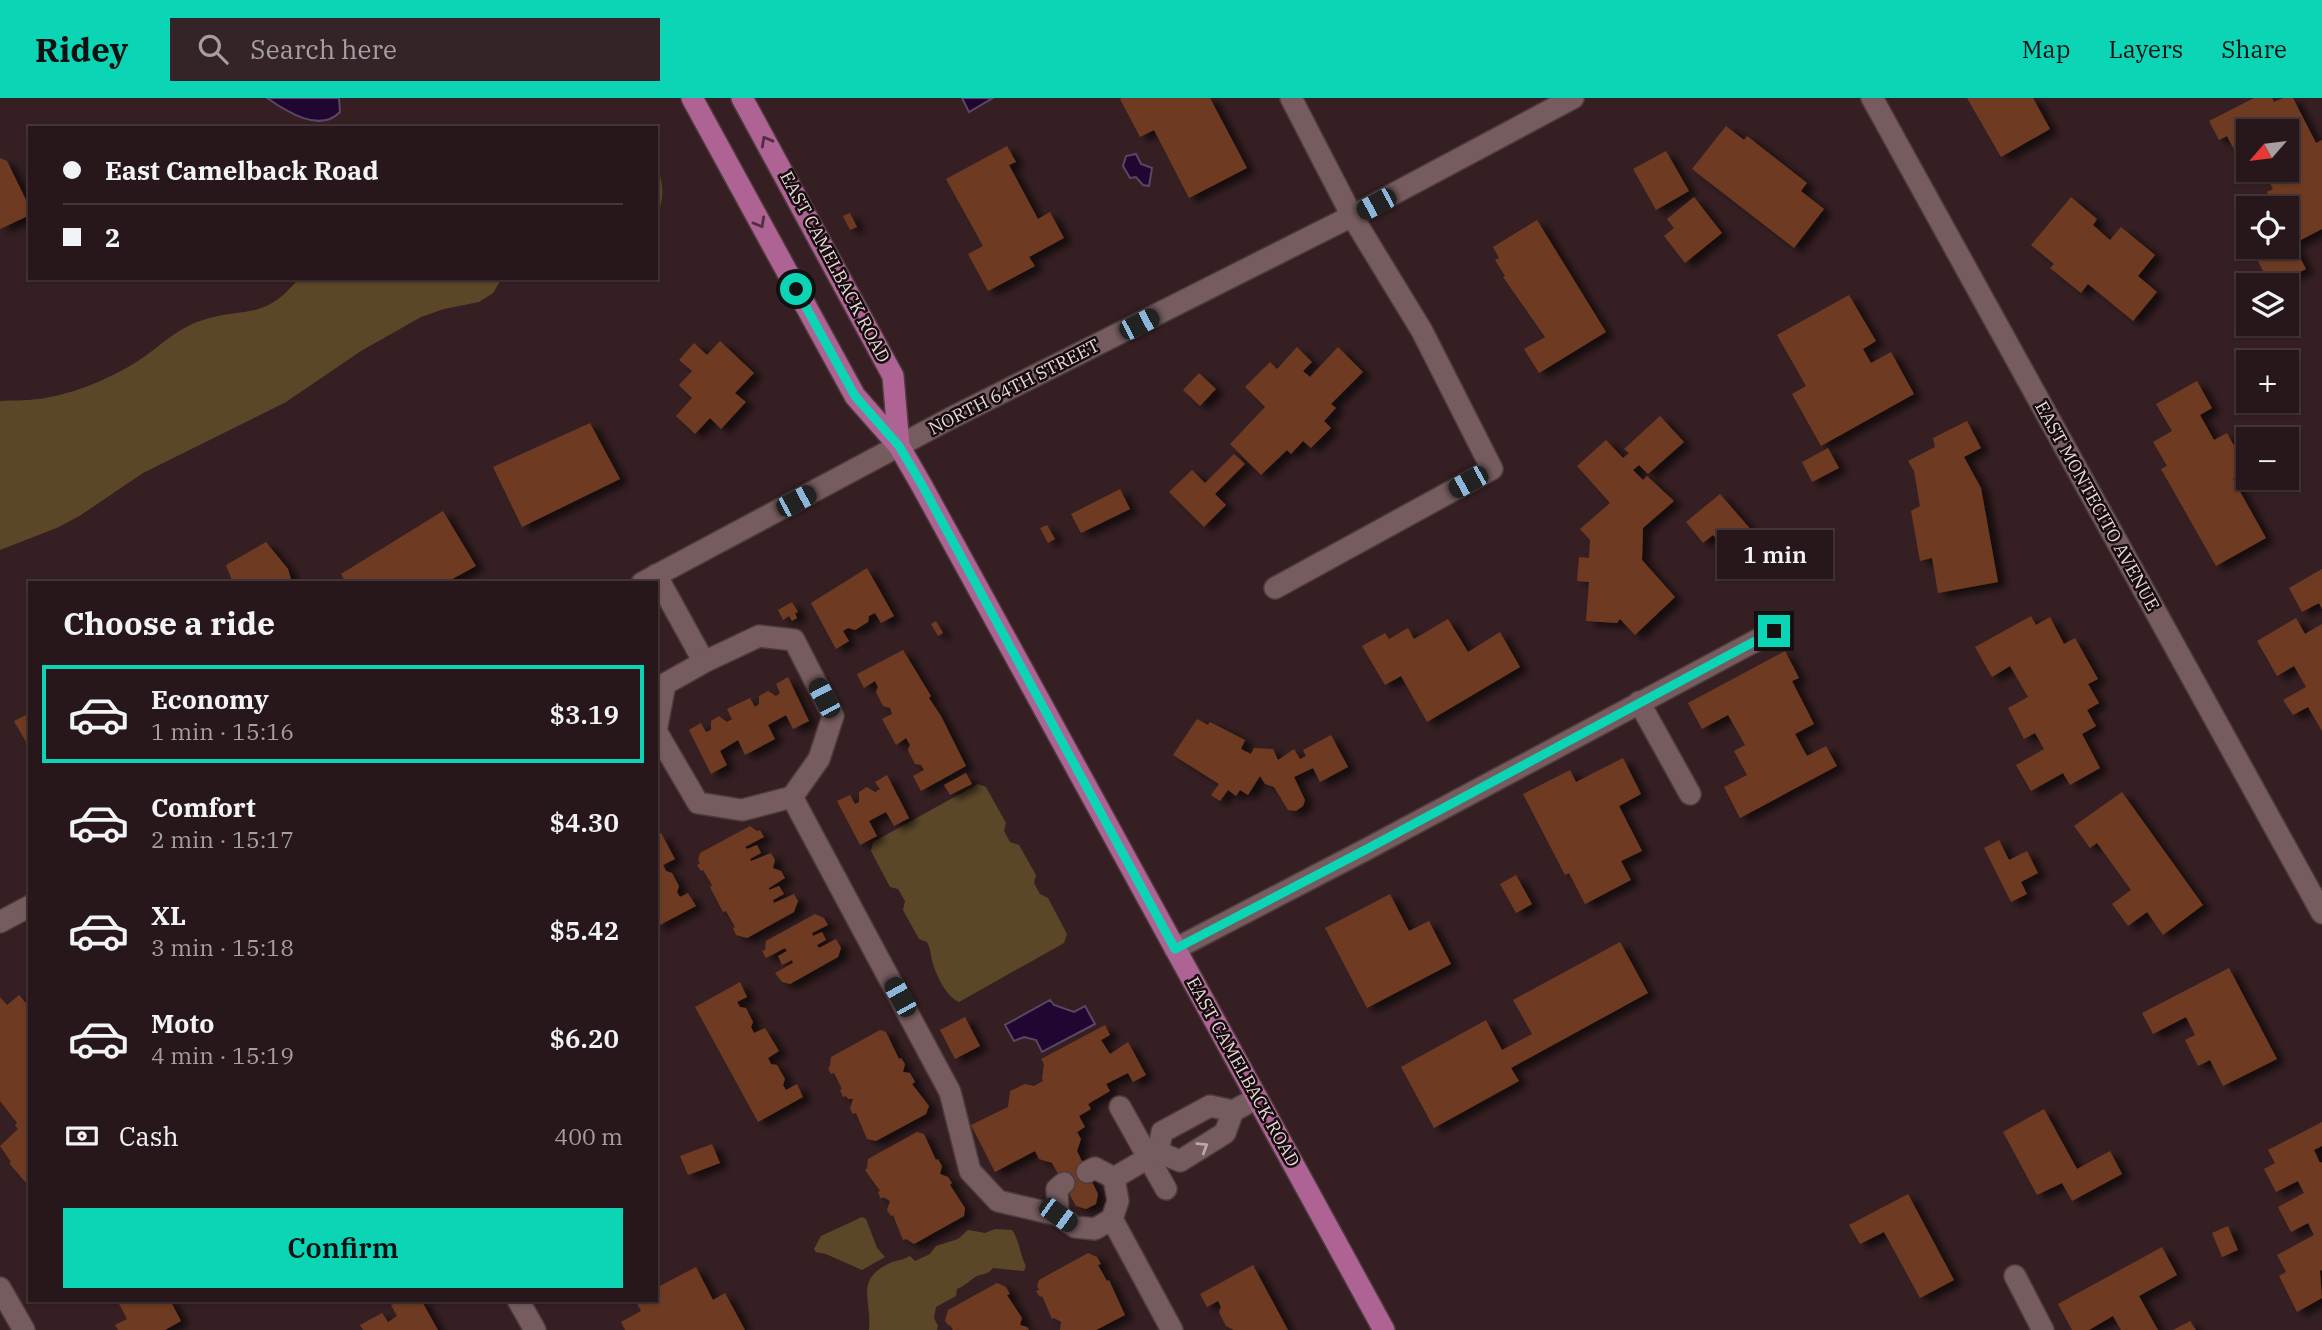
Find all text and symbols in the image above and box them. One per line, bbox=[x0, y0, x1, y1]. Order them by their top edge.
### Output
search box bbox=[170, 18, 660, 81]
text: Ridey bbox=[35, 28, 128, 71]
icon: search bbox=[194, 30, 232, 68]
text: Search here bbox=[250, 32, 397, 66]
text: Map bbox=[2022, 33, 2070, 65]
text: Layers bbox=[2108, 33, 2183, 65]
text: Share bbox=[2221, 33, 2287, 65]
north arrow bbox=[2236, 119, 2300, 182]
map controls bbox=[2236, 119, 2299, 490]
one-way arrow bbox=[761, 135, 774, 148]
text: East Camelback Road bbox=[105, 153, 379, 187]
street label: EAST CAMELBACK ROAD bbox=[775, 167, 896, 366]
car bbox=[1353, 185, 1400, 223]
button: locate bbox=[2236, 196, 2299, 259]
one-way arrow bbox=[752, 215, 765, 228]
text: 2 bbox=[105, 220, 121, 254]
route start bbox=[780, 273, 812, 305]
button: layers bbox=[2236, 273, 2299, 336]
car bbox=[1116, 305, 1163, 343]
street label: NORTH 64TH STREET bbox=[924, 333, 1104, 440]
button: + bbox=[2236, 350, 2299, 413]
street label: EAST MONTECITO AVENUE bbox=[2030, 397, 2165, 615]
button: − bbox=[2236, 427, 2299, 490]
car bbox=[1445, 463, 1492, 501]
car bbox=[773, 482, 820, 520]
callout: 1 min bbox=[1716, 530, 1832, 578]
text: 1 min bbox=[1743, 539, 1807, 569]
text: Choose a ride bbox=[63, 602, 275, 644]
route end bbox=[1758, 615, 1790, 647]
car bbox=[805, 675, 844, 721]
text: Economy bbox=[151, 682, 269, 716]
icon: car bbox=[67, 683, 130, 746]
text: $3.19 bbox=[550, 697, 619, 731]
text: 1 min · 15:16 bbox=[151, 716, 294, 746]
text: Comfort bbox=[151, 790, 256, 824]
icon: car bbox=[67, 791, 130, 854]
text: $4.30 bbox=[550, 805, 619, 839]
text: 2 min · 15:17 bbox=[151, 824, 294, 854]
text: XL bbox=[151, 898, 186, 932]
icon: car bbox=[67, 899, 130, 962]
text: $5.42 bbox=[550, 913, 619, 947]
text: 3 min · 15:18 bbox=[151, 932, 294, 962]
street label: EAST CAMELBACK ROAD bbox=[1182, 973, 1305, 1171]
car bbox=[881, 974, 920, 1020]
text: Moto bbox=[151, 1006, 214, 1040]
icon: car bbox=[67, 1007, 130, 1070]
text: $6.20 bbox=[550, 1021, 619, 1055]
text: 4 min · 15:19 bbox=[151, 1040, 294, 1070]
icon: cash bbox=[63, 1117, 101, 1155]
text: Cash bbox=[119, 1119, 179, 1153]
text: 400 m bbox=[554, 1121, 623, 1151]
one-way arrow bbox=[1195, 1142, 1208, 1155]
car bbox=[1035, 1194, 1082, 1236]
button: Confirm bbox=[63, 1208, 623, 1288]

